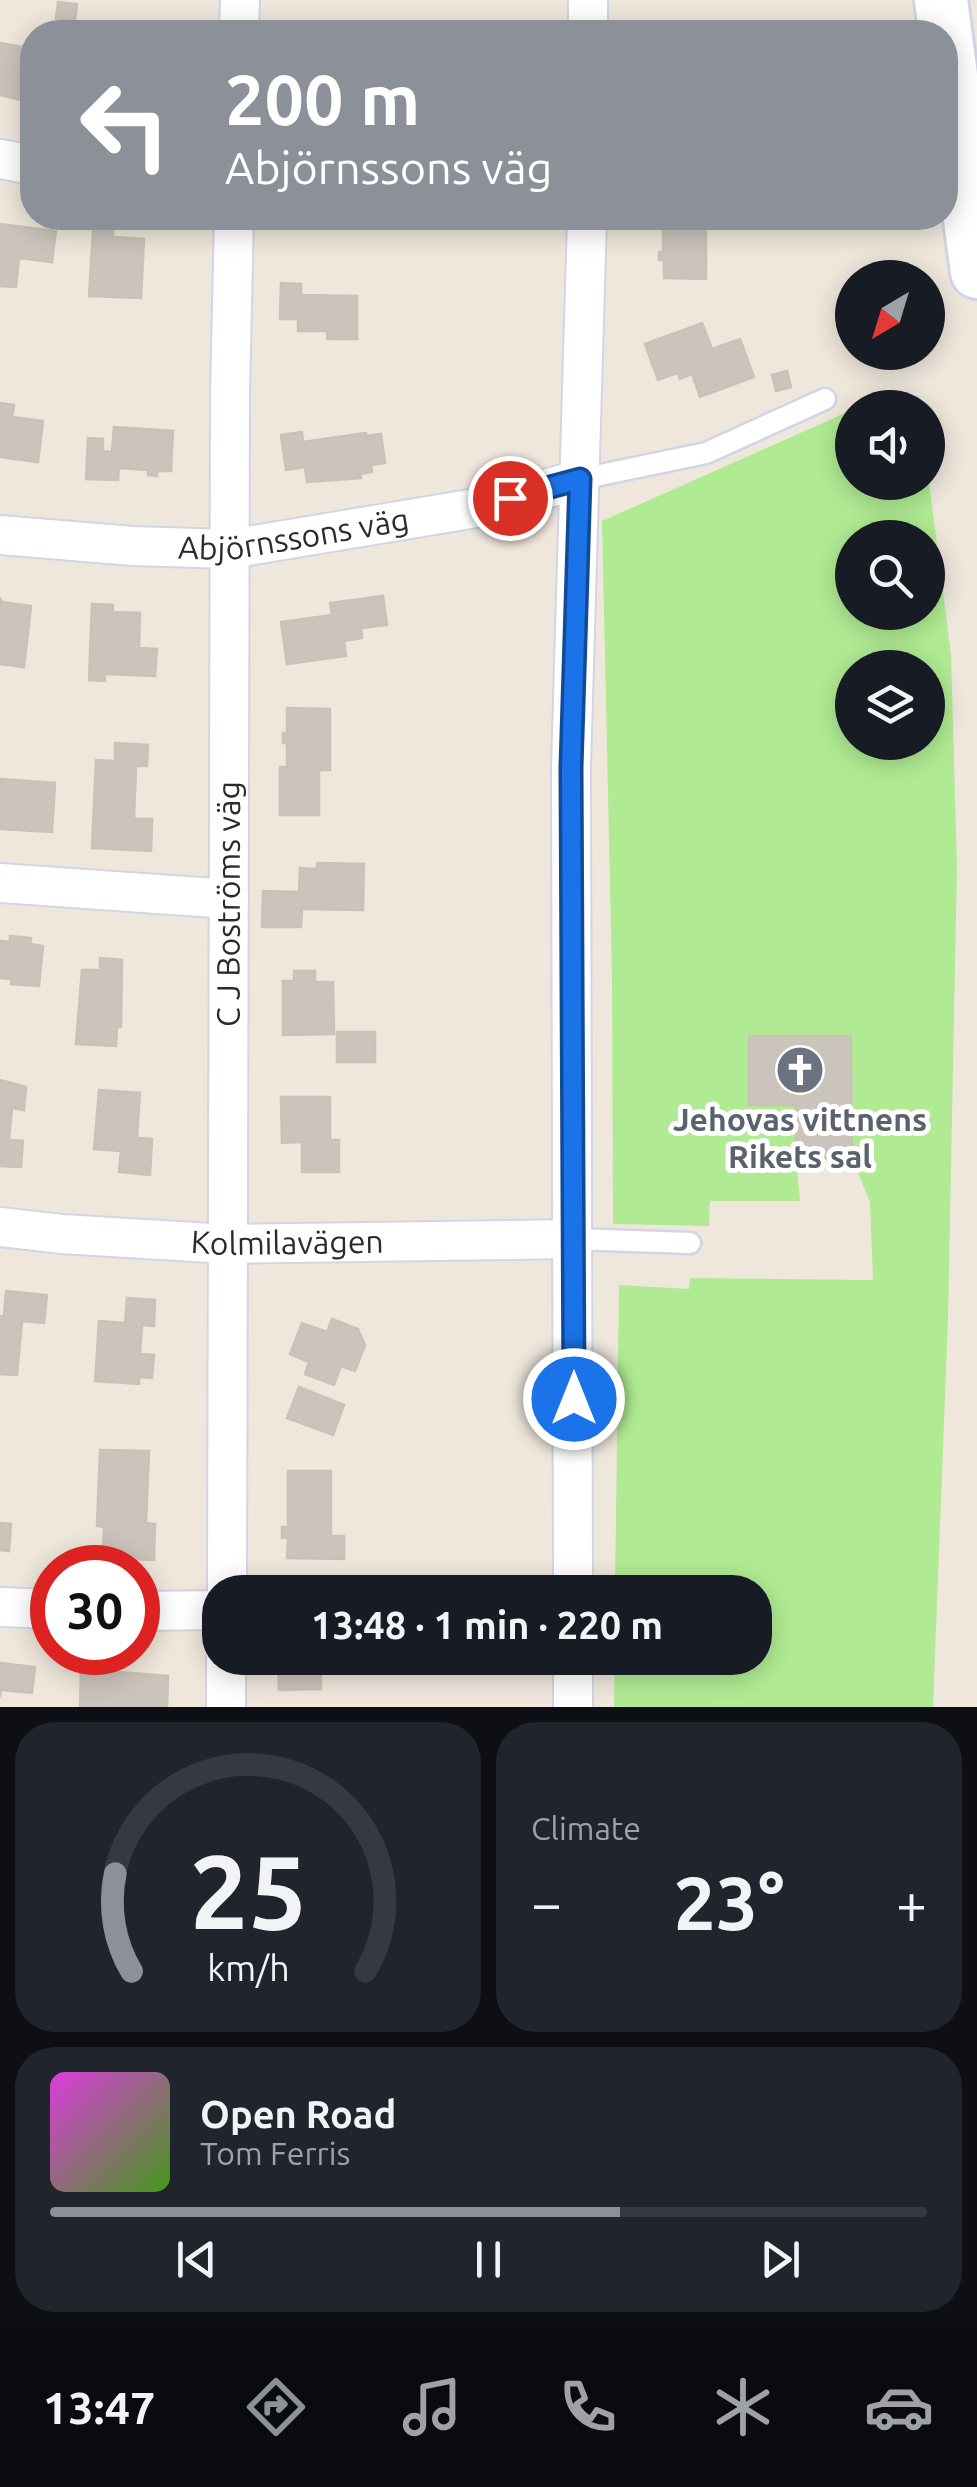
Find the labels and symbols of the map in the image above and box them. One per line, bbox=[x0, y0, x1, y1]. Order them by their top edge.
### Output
north arrow bbox=[835, 260, 945, 370]
pin bbox=[468, 456, 553, 541]
street label: Abjörnssons väg bbox=[178, 501, 411, 567]
street label: C J Boströms väg bbox=[209, 781, 246, 1027]
church icon: Jehovas vittnens Rikets sal bbox=[774, 1044, 826, 1096]
place label: Jehovas vittnens Rikets sal bbox=[673, 1101, 927, 1174]
street label: Kolmilavägen bbox=[190, 1223, 384, 1261]
position arrow bbox=[522, 1347, 626, 1451]
speed limit sign: 30 bbox=[30, 1545, 160, 1675]

